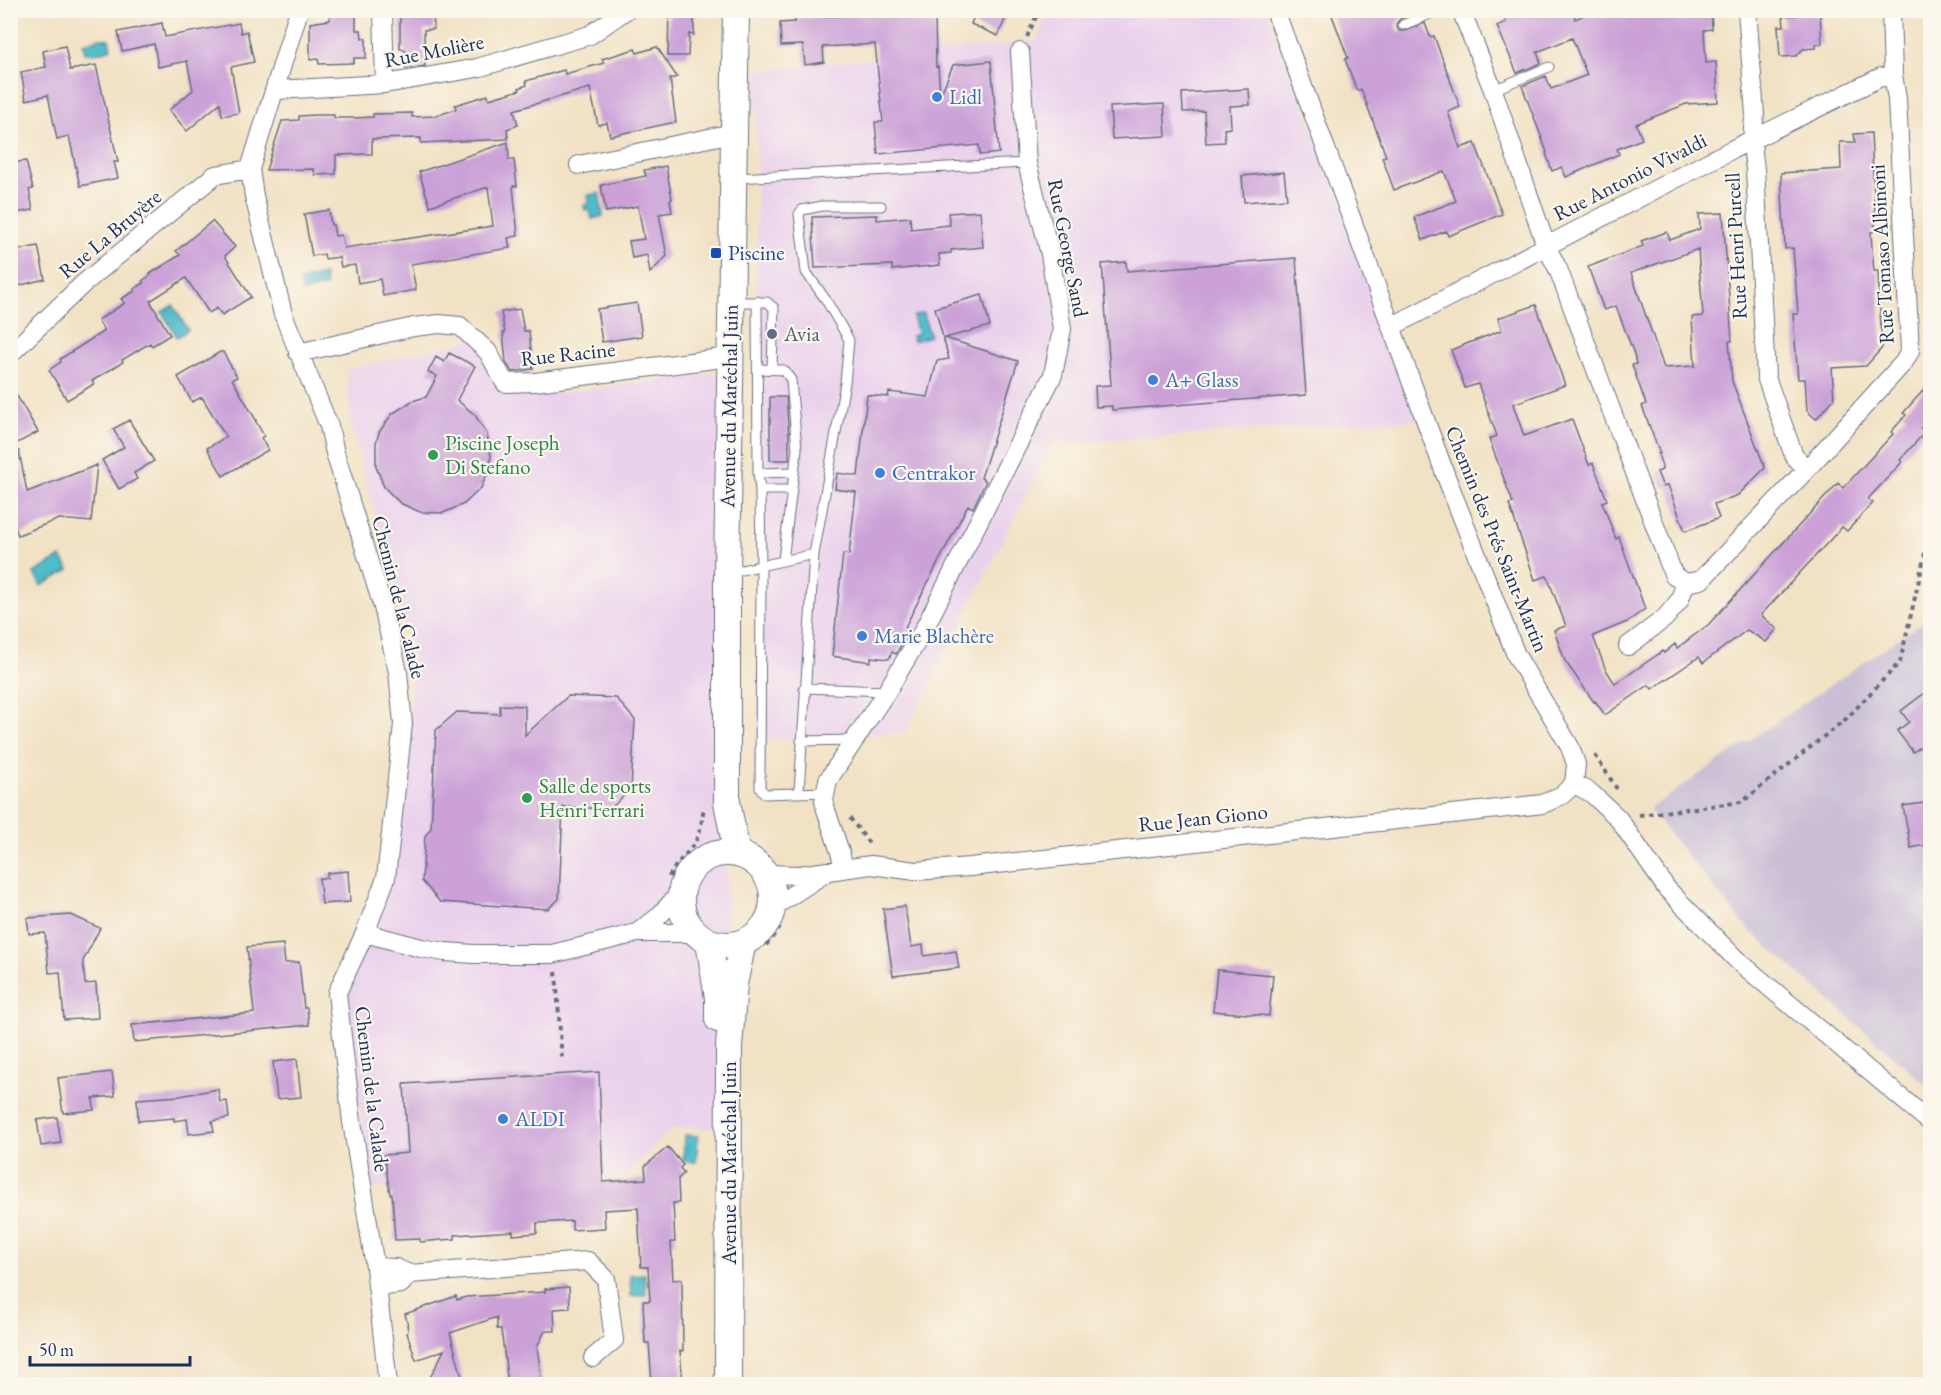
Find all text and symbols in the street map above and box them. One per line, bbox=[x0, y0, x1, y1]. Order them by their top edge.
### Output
street label: Rue Molière bbox=[382, 28, 486, 73]
place label: Lidl bbox=[949, 83, 982, 110]
marker: Lidl bbox=[930, 90, 944, 104]
street label: Rue Antonio Vivaldi bbox=[1548, 126, 1711, 227]
street label: Rue Tomaso Albinoni bbox=[1863, 163, 1900, 345]
street label: Rue Henri Purcell bbox=[1718, 172, 1753, 320]
street label: Rue George Sand bbox=[1042, 176, 1095, 320]
street label: Rue La Bruyère bbox=[53, 183, 167, 284]
place label: Piscine bbox=[728, 239, 785, 266]
marker: Piscine bbox=[709, 246, 723, 260]
street label: Avenue du Maréchal Juin bbox=[713, 304, 744, 509]
place label: Avia bbox=[783, 320, 820, 347]
marker: Avia bbox=[765, 327, 779, 341]
street label: Rue Racine bbox=[519, 335, 616, 372]
place label: A+ Glass bbox=[1164, 366, 1239, 393]
marker: A+ Glass bbox=[1146, 373, 1160, 387]
street label: Chemin des Prés Saint-Martin bbox=[1440, 422, 1555, 656]
place label: Piscine Joseph Di Stefano bbox=[445, 429, 560, 480]
marker: Piscine Joseph Di Stefano bbox=[426, 448, 440, 462]
place label: Centrakor bbox=[892, 459, 975, 486]
marker: Centrakor bbox=[873, 466, 887, 480]
street label: Chemin de la Calade bbox=[366, 513, 433, 681]
place label: Marie Blachère bbox=[874, 622, 994, 649]
marker: Marie Blachère bbox=[855, 629, 869, 643]
place label: Salle de sports Henri Ferrari bbox=[539, 772, 651, 823]
marker: Salle de sports Henri Ferrari bbox=[520, 791, 534, 805]
street label: Rue Jean Giono bbox=[1137, 797, 1269, 838]
street label: Chemin de la Calade bbox=[349, 1004, 396, 1173]
street label: Avenue du Maréchal Juin bbox=[715, 1061, 742, 1266]
place label: ALDI bbox=[514, 1105, 565, 1132]
marker: ALDI bbox=[496, 1112, 510, 1126]
scale bar bbox=[30, 1329, 190, 1367]
text: 50 m bbox=[39, 1338, 74, 1361]

